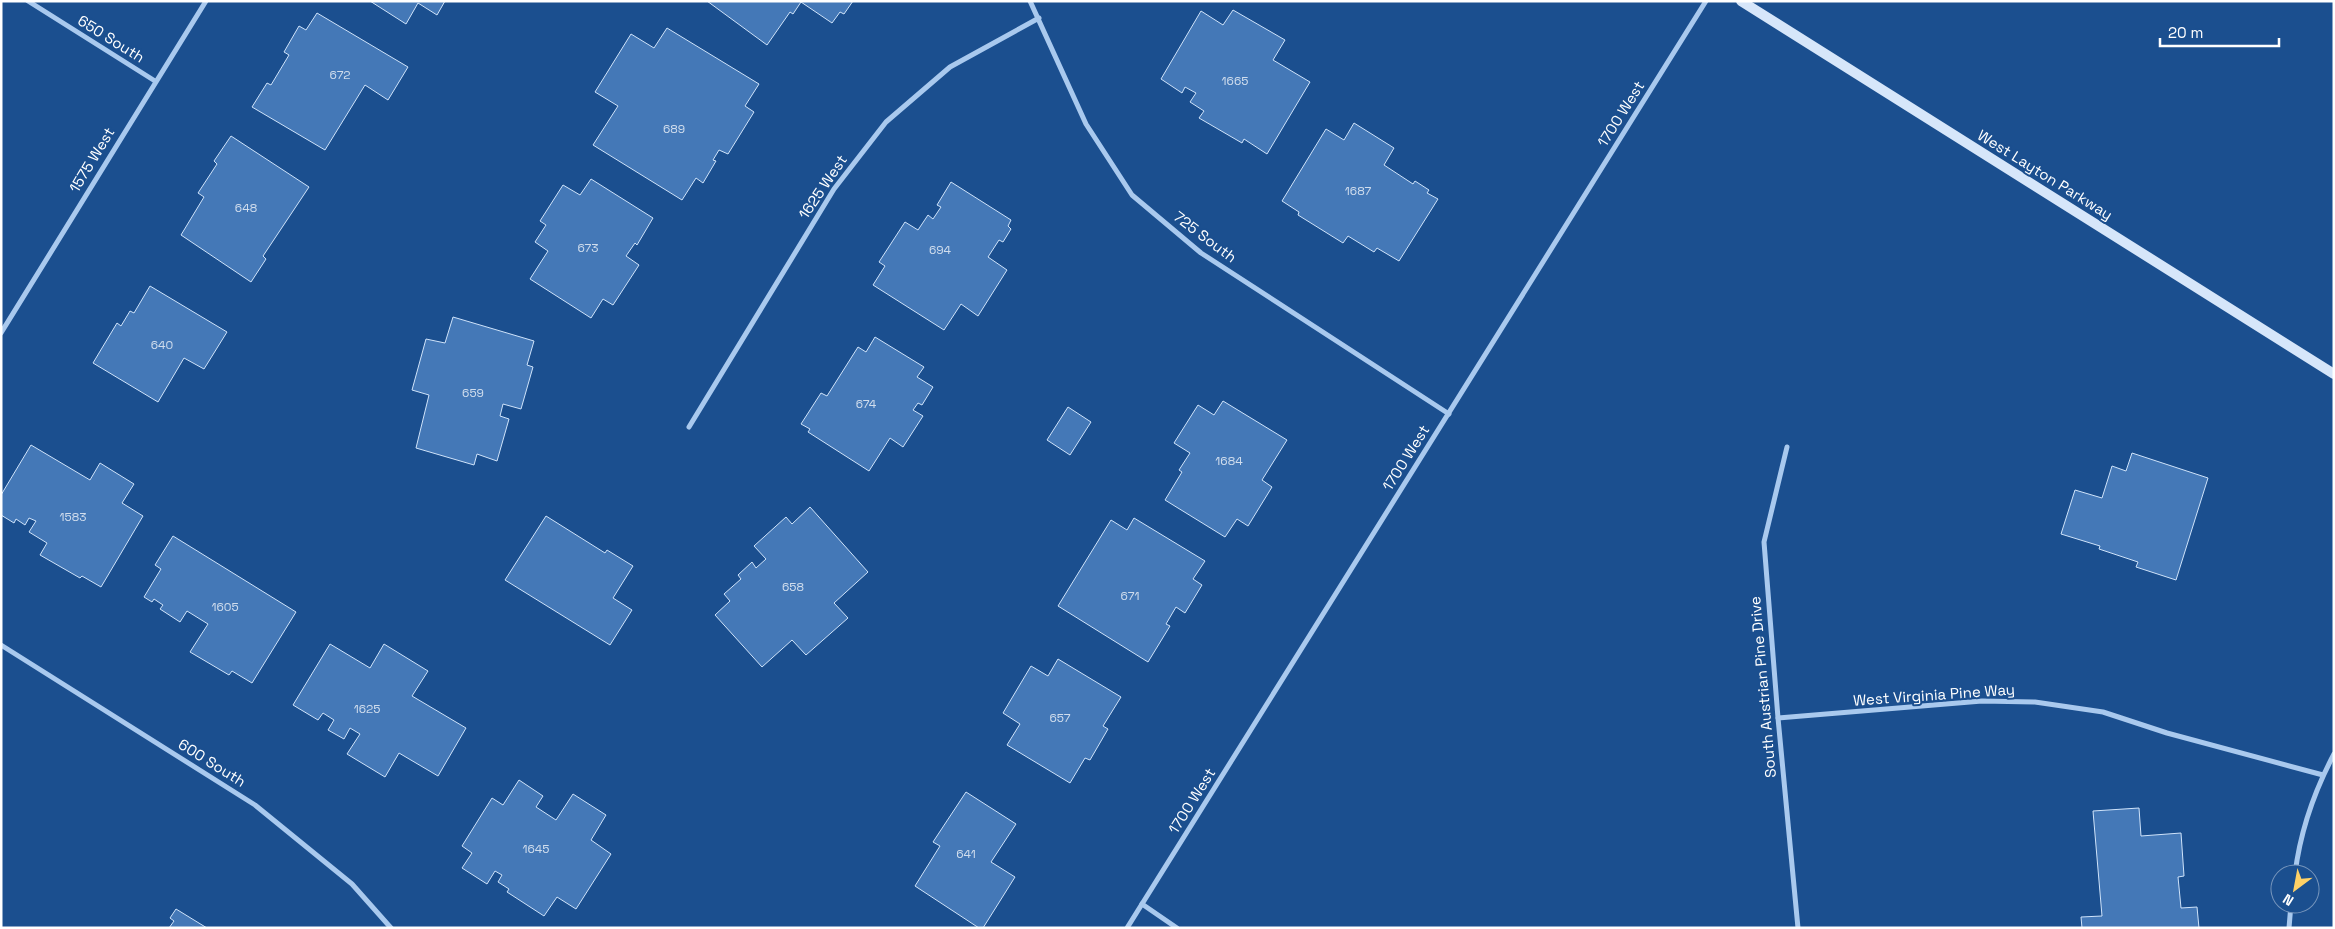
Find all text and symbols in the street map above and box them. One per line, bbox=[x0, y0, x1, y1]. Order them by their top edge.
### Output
street label: 650 South bbox=[74, 11, 148, 67]
scale bar bbox=[2160, 15, 2279, 47]
text: 20 m bbox=[2168, 23, 2203, 42]
house number: 672 bbox=[329, 67, 351, 83]
house number: 1665 bbox=[1222, 73, 1248, 89]
street label: 1700 West bbox=[1593, 77, 1648, 150]
house number: 689 bbox=[663, 121, 685, 137]
street label: 1575 West bbox=[65, 124, 118, 196]
street label: West Layton Parkway bbox=[1974, 125, 2116, 224]
street label: 1625 West bbox=[794, 151, 851, 223]
house number: 1687 bbox=[1345, 183, 1371, 199]
house number: 648 bbox=[235, 200, 257, 216]
street label: 725 South bbox=[1170, 207, 1241, 266]
house number: 673 bbox=[577, 240, 599, 256]
house number: 694 bbox=[929, 242, 952, 258]
house number: 640 bbox=[151, 337, 173, 353]
house number: 659 bbox=[462, 385, 484, 401]
house number: 674 bbox=[856, 396, 877, 412]
street label: 1700 West bbox=[1378, 421, 1433, 494]
house number: 1684 bbox=[1215, 453, 1243, 469]
house number: 1583 bbox=[60, 509, 86, 525]
house number: 658 bbox=[782, 579, 804, 595]
house number: 671 bbox=[1121, 588, 1139, 604]
street label: South Austrian Pine Drive bbox=[1745, 595, 1780, 779]
house number: 1605 bbox=[211, 599, 239, 615]
street label: West Virginia Pine Way bbox=[1852, 679, 2016, 710]
house number: 1625 bbox=[354, 701, 380, 717]
house number: 657 bbox=[1049, 710, 1071, 726]
street label: 600 South bbox=[175, 734, 250, 791]
street label: 1700 West bbox=[1164, 764, 1219, 837]
house number: 1645 bbox=[522, 841, 550, 857]
house number: 641 bbox=[956, 846, 976, 862]
north arrow bbox=[2270, 864, 2320, 914]
text: N bbox=[2279, 890, 2297, 910]

